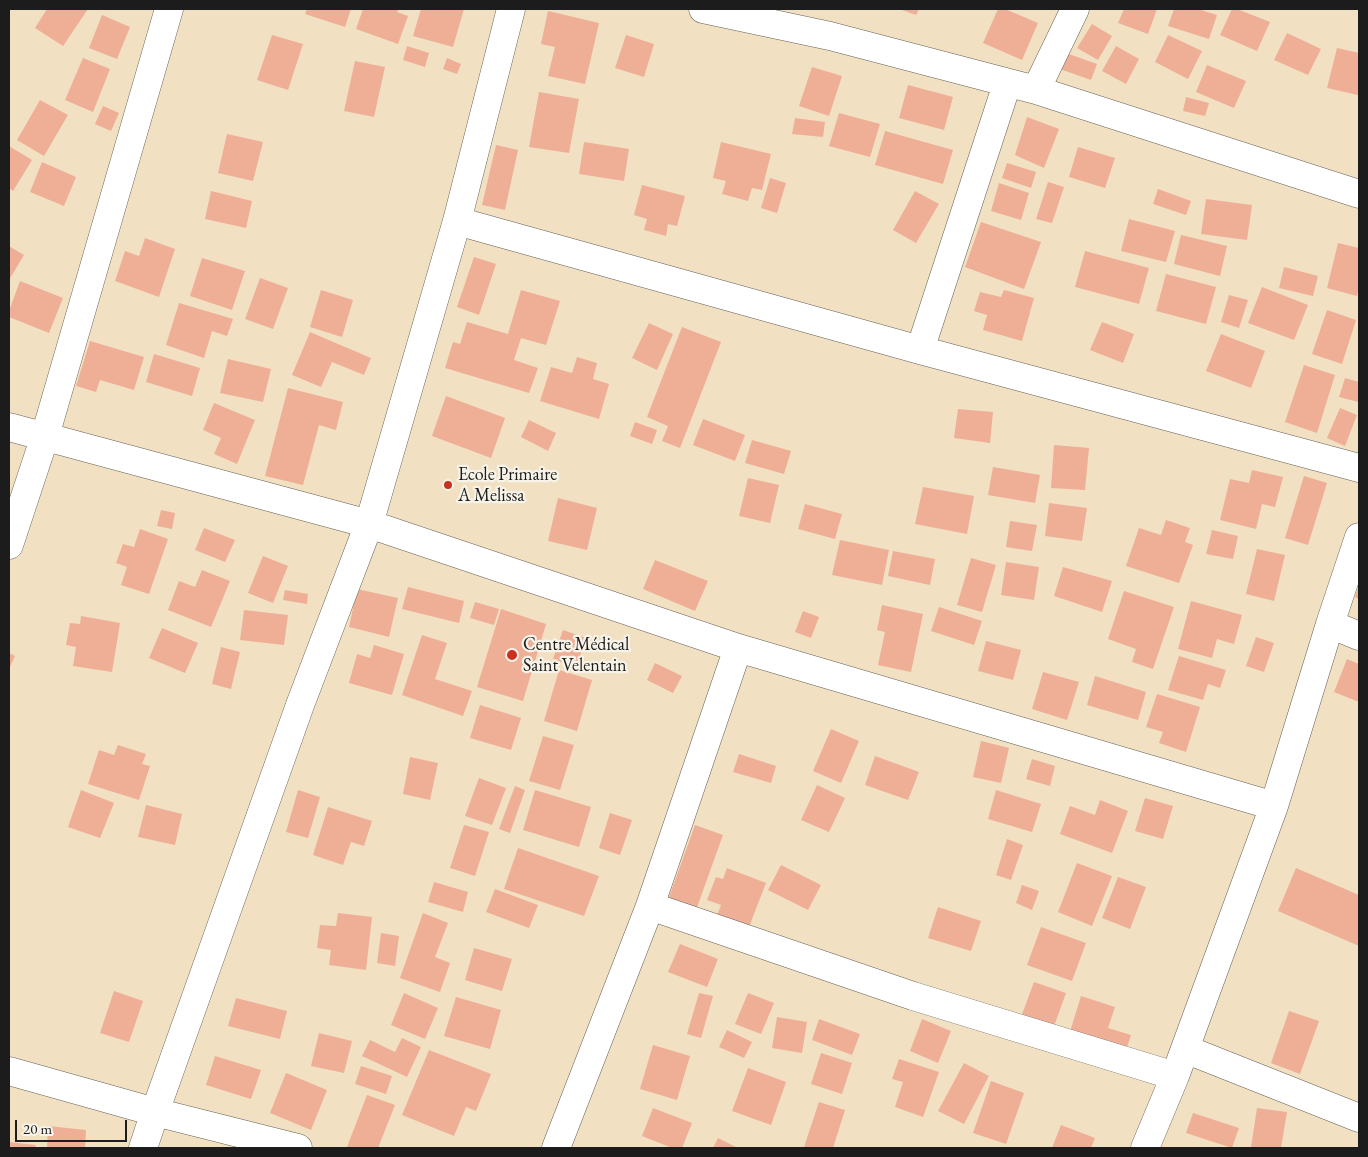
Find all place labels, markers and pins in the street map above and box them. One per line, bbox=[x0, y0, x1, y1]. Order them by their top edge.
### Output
place label: Ecole Primaire A Melissa bbox=[458, 464, 557, 506]
marker: Ecole Primaire A Melissa bbox=[442, 479, 454, 491]
place label: Centre Médical Saint Velentain bbox=[523, 634, 629, 676]
marker: Centre Médical Saint Velentain bbox=[505, 648, 519, 662]

